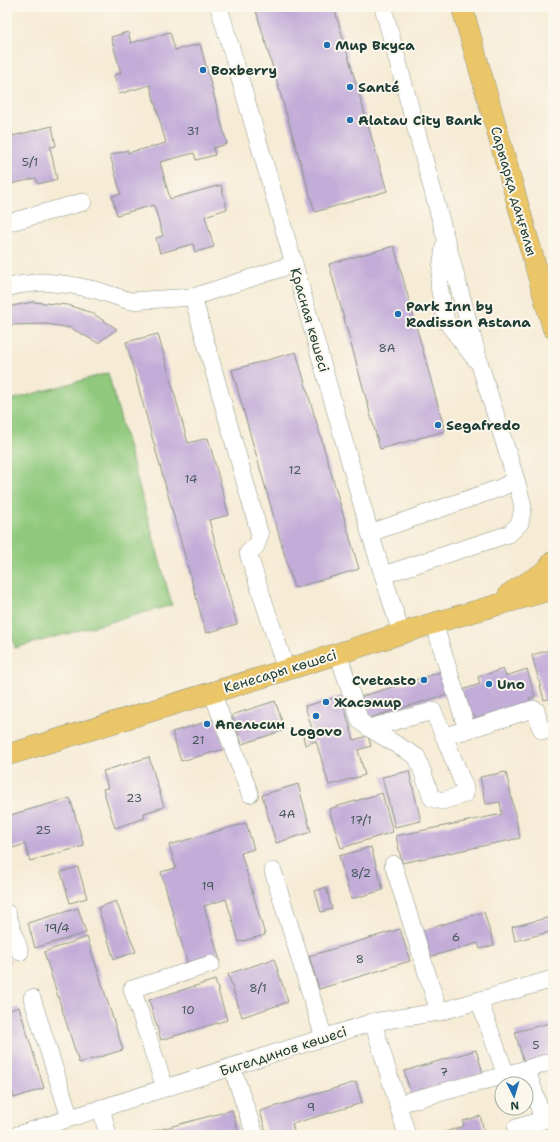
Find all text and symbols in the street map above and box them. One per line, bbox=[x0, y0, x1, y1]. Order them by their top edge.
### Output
place label: Мир Вкуса bbox=[335, 36, 415, 54]
marker: Мир Вкуса bbox=[322, 40, 332, 50]
place label: Boxberry bbox=[211, 61, 277, 79]
marker: Boxberry bbox=[198, 65, 208, 75]
place label: Santé bbox=[358, 78, 400, 96]
marker: Santé bbox=[345, 82, 355, 92]
place label: Alatau City Bank bbox=[358, 111, 482, 129]
marker: Alatau City Bank bbox=[345, 115, 355, 125]
house number: 31 bbox=[187, 123, 199, 139]
street label: Сарыарқа даңғылы bbox=[487, 124, 541, 258]
house number: 5/1 bbox=[22, 154, 38, 170]
street label: Красная көшесі bbox=[286, 266, 334, 374]
place label: Park Inn by Radisson Astana bbox=[406, 297, 531, 331]
marker: Park Inn by Radisson Astana bbox=[393, 309, 403, 319]
house number: 8А bbox=[378, 340, 396, 356]
place label: Segafredo bbox=[446, 416, 520, 434]
marker: Segafredo bbox=[433, 420, 443, 430]
house number: 12 bbox=[289, 462, 301, 478]
house number: 14 bbox=[185, 471, 197, 487]
street label: Кенесары көшесі bbox=[221, 645, 339, 697]
place label: Cvetasto bbox=[352, 671, 416, 689]
marker: Cvetasto bbox=[419, 675, 429, 685]
place label: Uno bbox=[497, 675, 525, 693]
marker: Uno bbox=[484, 679, 494, 689]
place label: Жасэмир bbox=[334, 693, 401, 711]
marker: Жасэмир bbox=[321, 697, 331, 707]
marker: Logovo bbox=[311, 711, 321, 721]
place label: Апельсин bbox=[215, 715, 285, 733]
marker: Апельсин bbox=[202, 719, 212, 729]
place label: Logovo bbox=[290, 722, 342, 740]
house number: 21 bbox=[192, 732, 204, 748]
house number: 23 bbox=[126, 790, 142, 806]
house number: 4А bbox=[278, 806, 296, 822]
house number: 17/1 bbox=[350, 812, 372, 828]
house number: 25 bbox=[35, 822, 51, 838]
house number: 8/2 bbox=[351, 865, 371, 881]
house number: 19 bbox=[202, 878, 214, 894]
house number: 19/4 bbox=[45, 920, 69, 936]
house number: 6 bbox=[452, 929, 460, 945]
house number: 8 bbox=[356, 951, 364, 967]
house number: 8/1 bbox=[249, 980, 267, 996]
house number: 10 bbox=[181, 1002, 195, 1018]
street label: Бигелдинов көшесі bbox=[217, 1022, 349, 1080]
house number: 5 bbox=[532, 1037, 540, 1053]
house number: 7 bbox=[440, 1064, 448, 1080]
north arrow bbox=[494, 1076, 534, 1116]
text: N bbox=[510, 1098, 520, 1113]
house number: 9 bbox=[307, 1099, 315, 1115]

